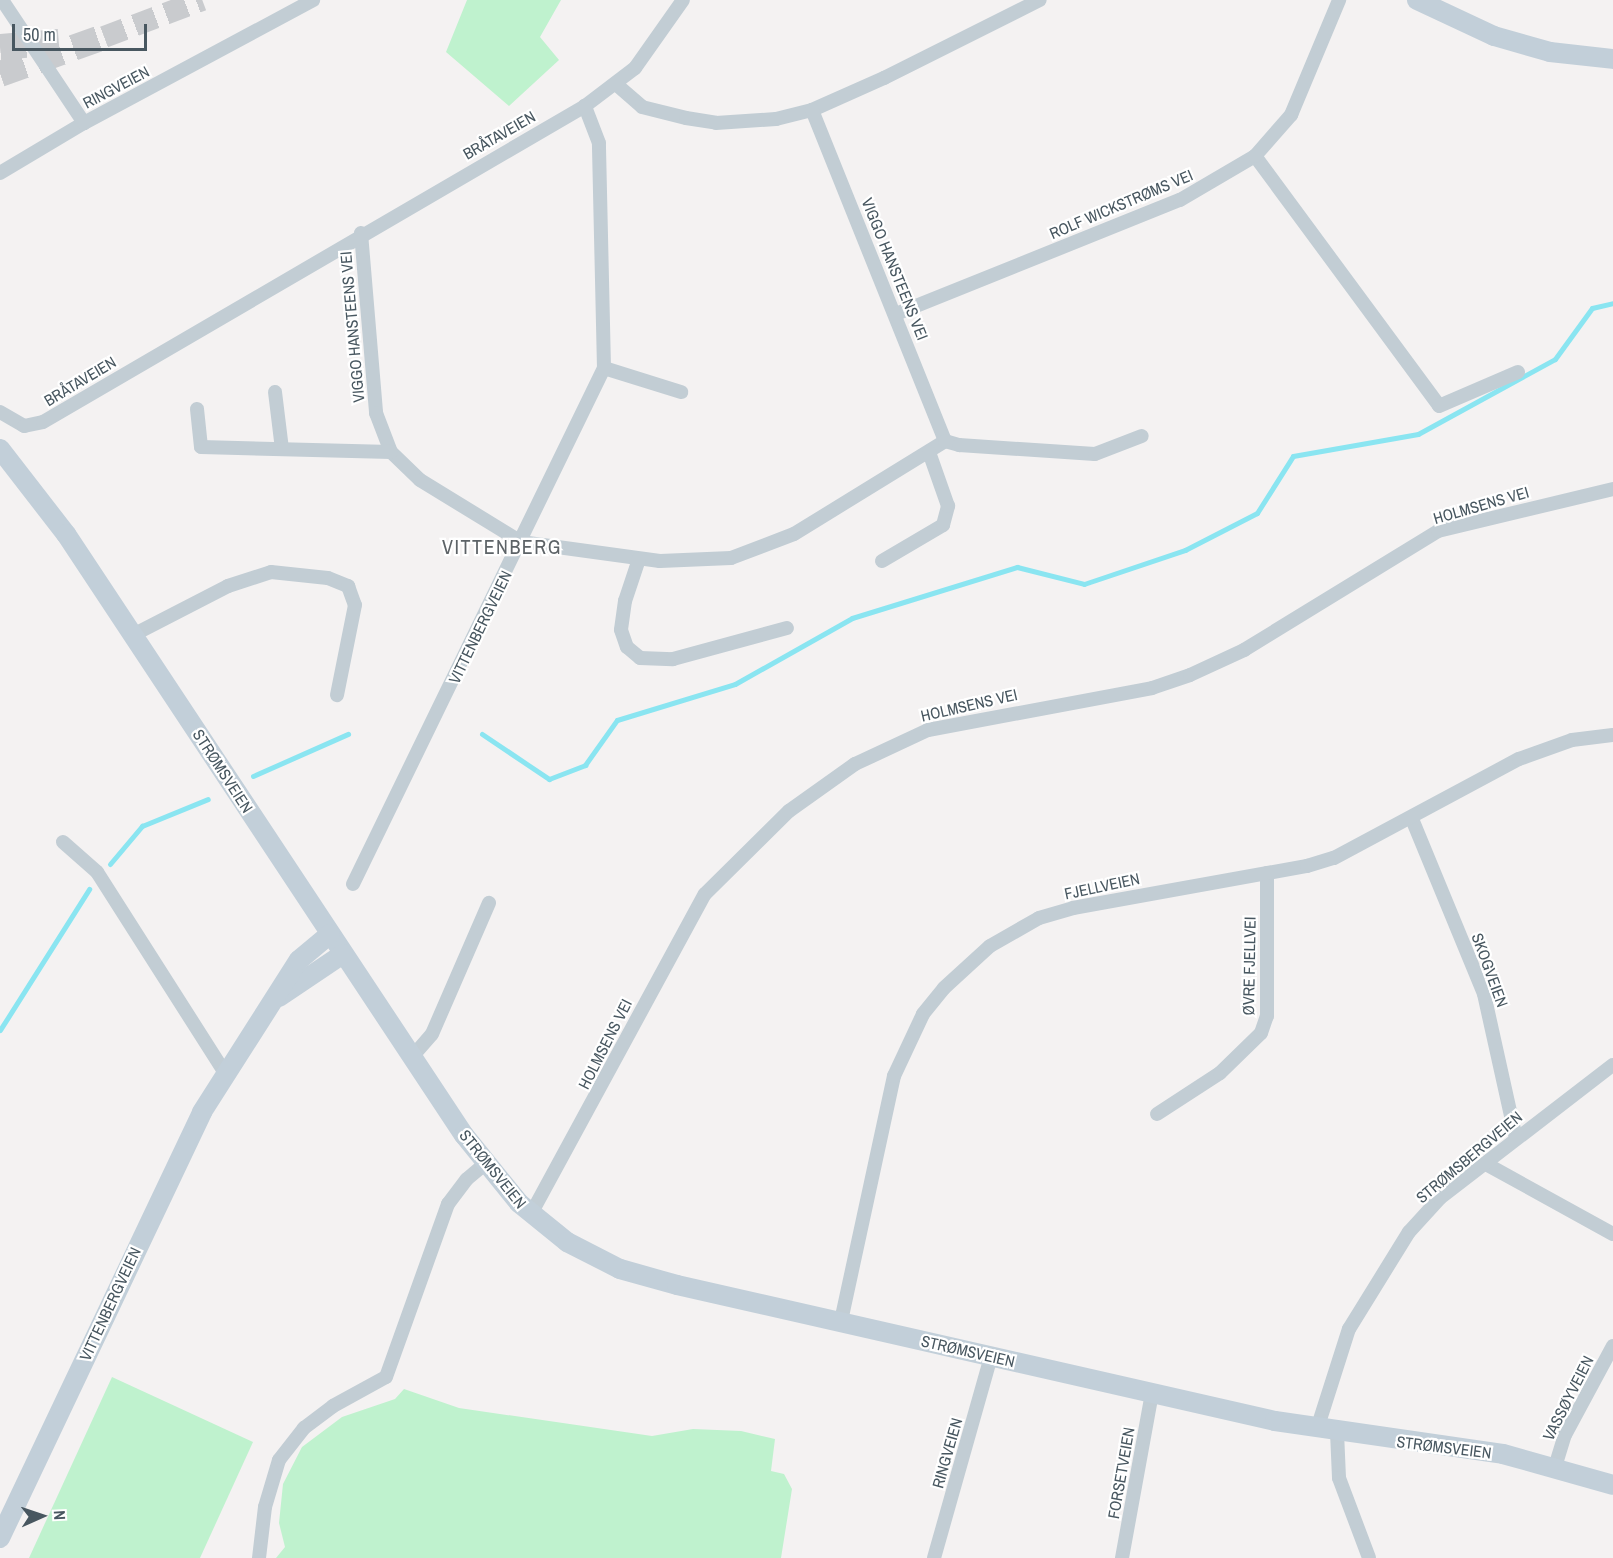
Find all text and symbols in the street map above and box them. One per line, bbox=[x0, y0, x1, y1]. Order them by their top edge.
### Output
scale bar bbox=[15, 12, 150, 50]
text: 50 m bbox=[23, 22, 56, 47]
street label: RINGVEIEN bbox=[80, 62, 152, 112]
street label: BRÅTAVEIEN bbox=[459, 107, 539, 163]
street label: ROLF WICKSTRØMS VEI bbox=[1046, 165, 1196, 243]
street label: VIGGO HANSTEENS VEI bbox=[858, 195, 932, 343]
street label: VIGGO HANSTEENS VEI bbox=[336, 251, 368, 403]
street label: BRÅTAVEIEN bbox=[41, 352, 119, 410]
street label: HOLMSENS VEI bbox=[1431, 482, 1531, 528]
district label: VITTENBERG bbox=[442, 534, 562, 558]
street label: VITTENBERGVEIEN bbox=[444, 567, 516, 687]
street label: HOLMSENS VEI bbox=[919, 685, 1019, 725]
street label: STRØMSVEIEN bbox=[189, 726, 257, 816]
street label: FJELLVEIEN bbox=[1063, 869, 1141, 903]
street label: ØVRE FJELLVEI bbox=[1239, 916, 1259, 1016]
street label: SKOGVEIEN bbox=[1468, 930, 1512, 1010]
street label: HOLMSENS VEI bbox=[574, 996, 636, 1092]
street label: STRØMSBERGVEIEN bbox=[1412, 1107, 1526, 1207]
street label: STRØMSVEIEN bbox=[455, 1126, 531, 1212]
street label: VITTENBERGVEIEN bbox=[75, 1244, 145, 1364]
street label: STRØMSVEIEN bbox=[919, 1331, 1017, 1371]
street label: VASSØYVEIEN bbox=[1538, 1352, 1598, 1444]
street label: RINGVEIEN bbox=[928, 1416, 966, 1490]
street label: FORSETVEIEN bbox=[1104, 1426, 1138, 1520]
street label: STRØMSVEIEN bbox=[1395, 1432, 1493, 1462]
north arrow bbox=[12, 1486, 72, 1546]
text: N bbox=[49, 1510, 71, 1520]

